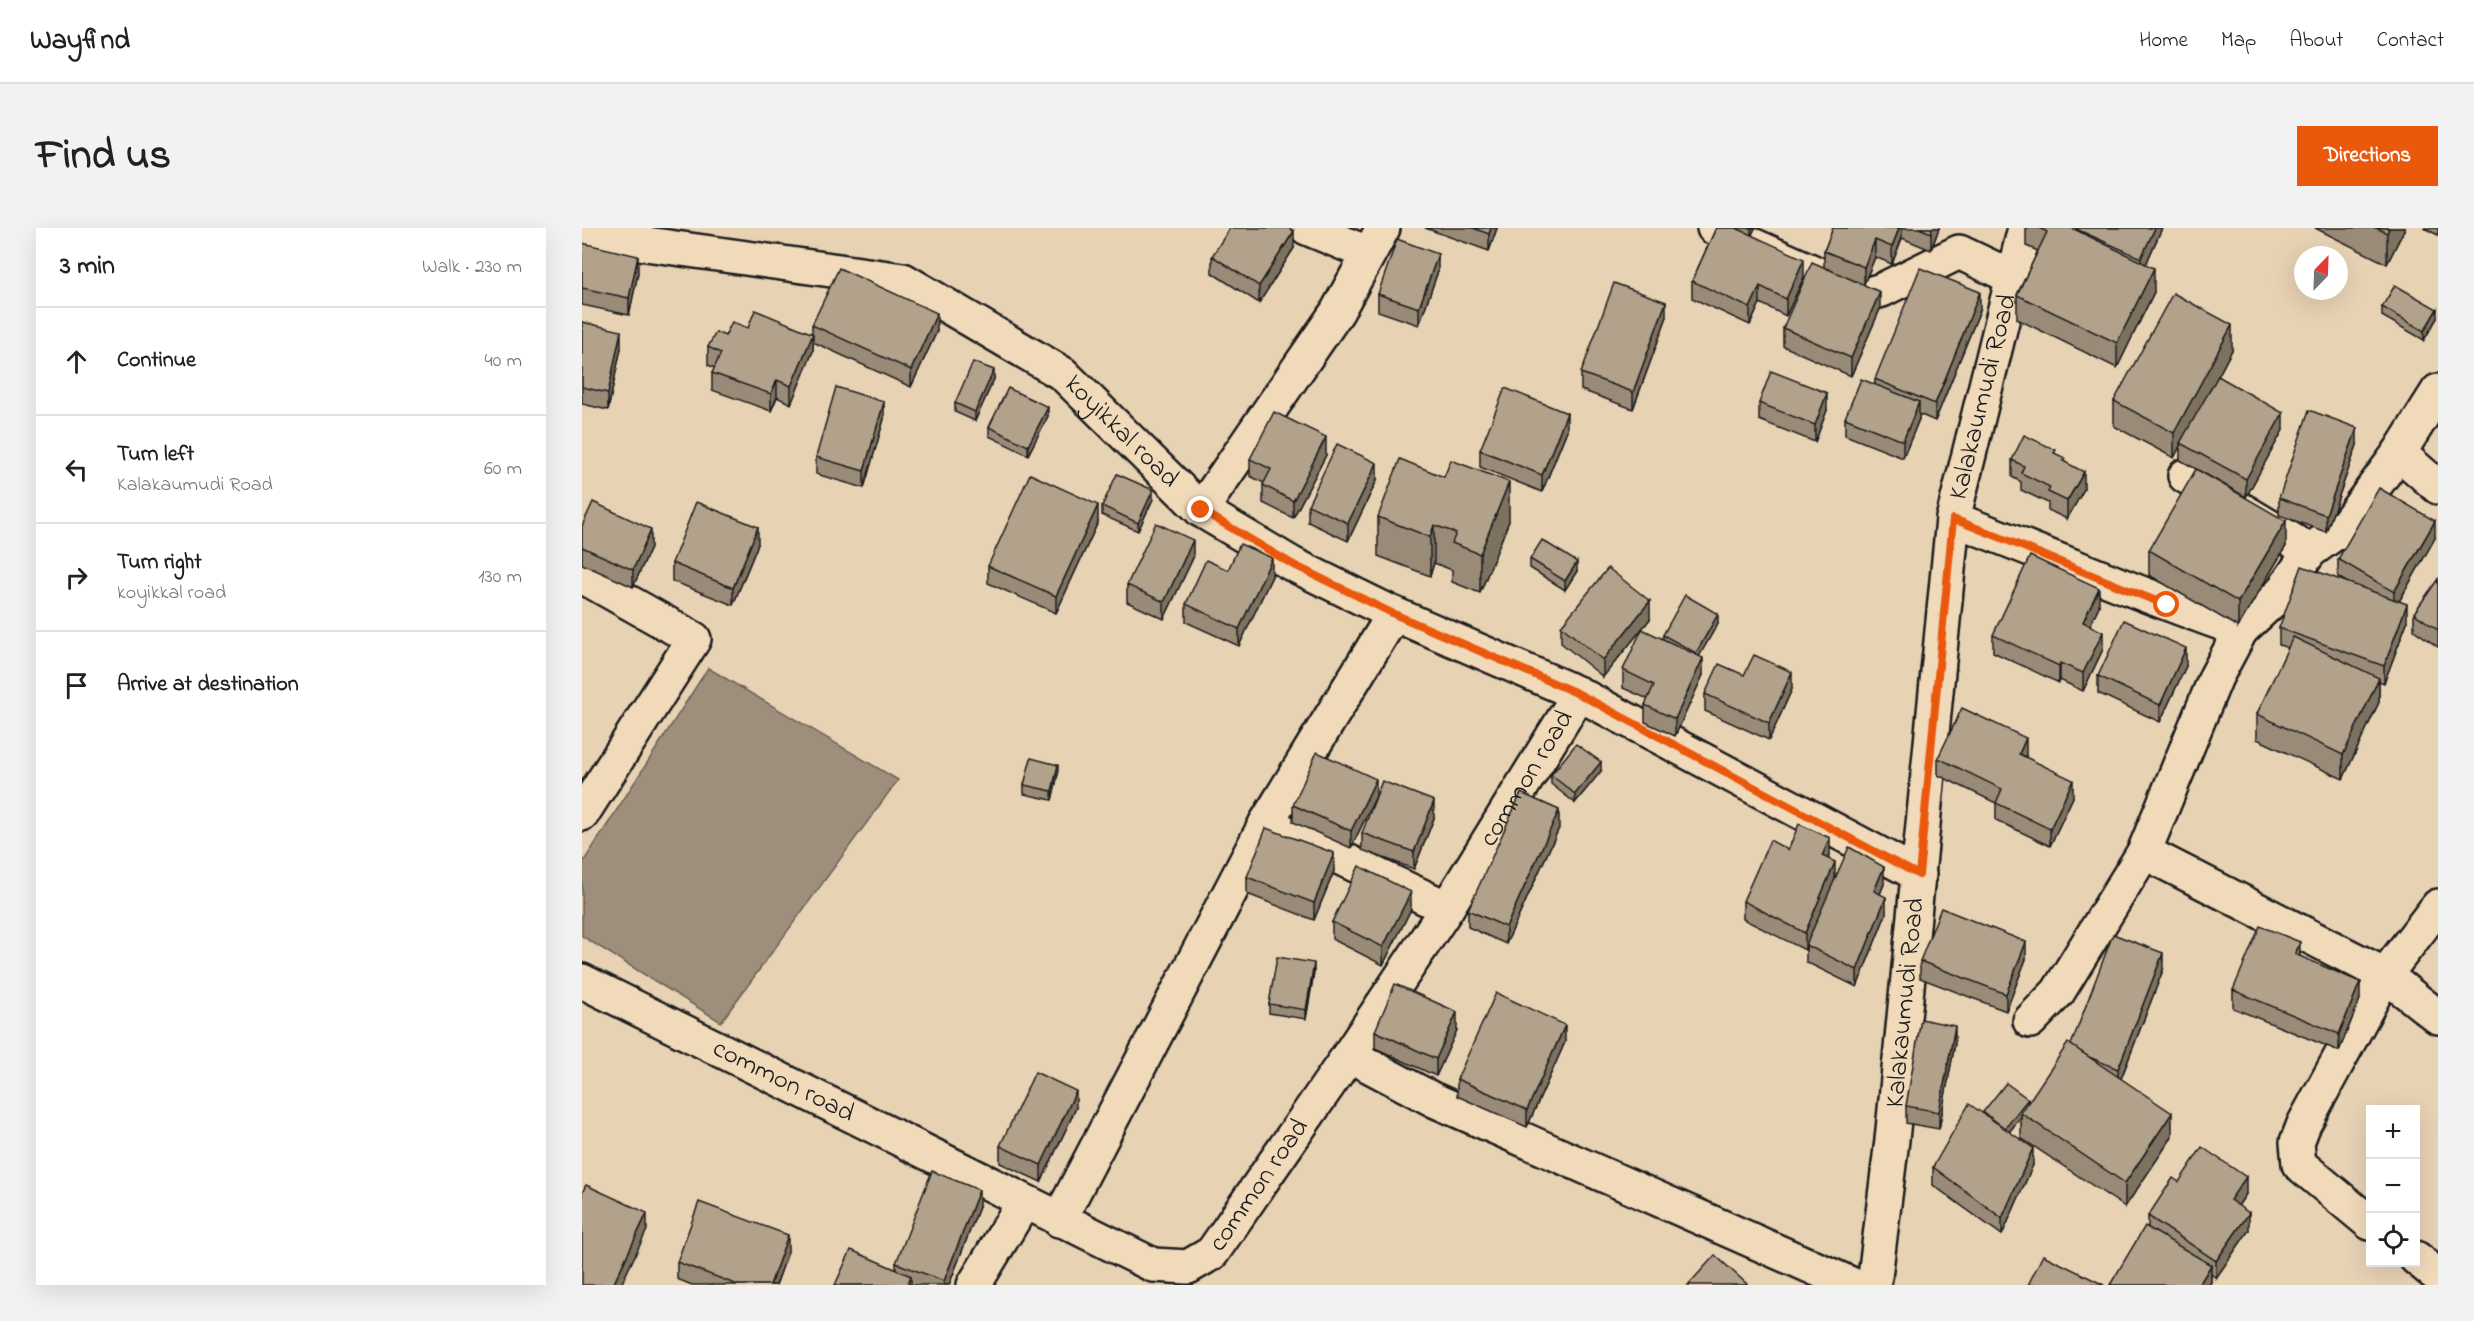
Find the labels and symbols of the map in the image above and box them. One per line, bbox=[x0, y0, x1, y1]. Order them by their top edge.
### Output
north arrow bbox=[2294, 246, 2348, 300]
street label: Kalakaumudi Road bbox=[1939, 290, 2027, 504]
street label: koyikkal road bbox=[1055, 366, 1188, 497]
route end bbox=[1187, 496, 1213, 522]
route start bbox=[2153, 591, 2179, 617]
street label: common road bbox=[1470, 703, 1584, 854]
street label: Kalakaumudi Road bbox=[1876, 896, 1935, 1109]
street label: common road bbox=[706, 1029, 861, 1133]
street label: common road bbox=[1199, 1111, 1319, 1260]

